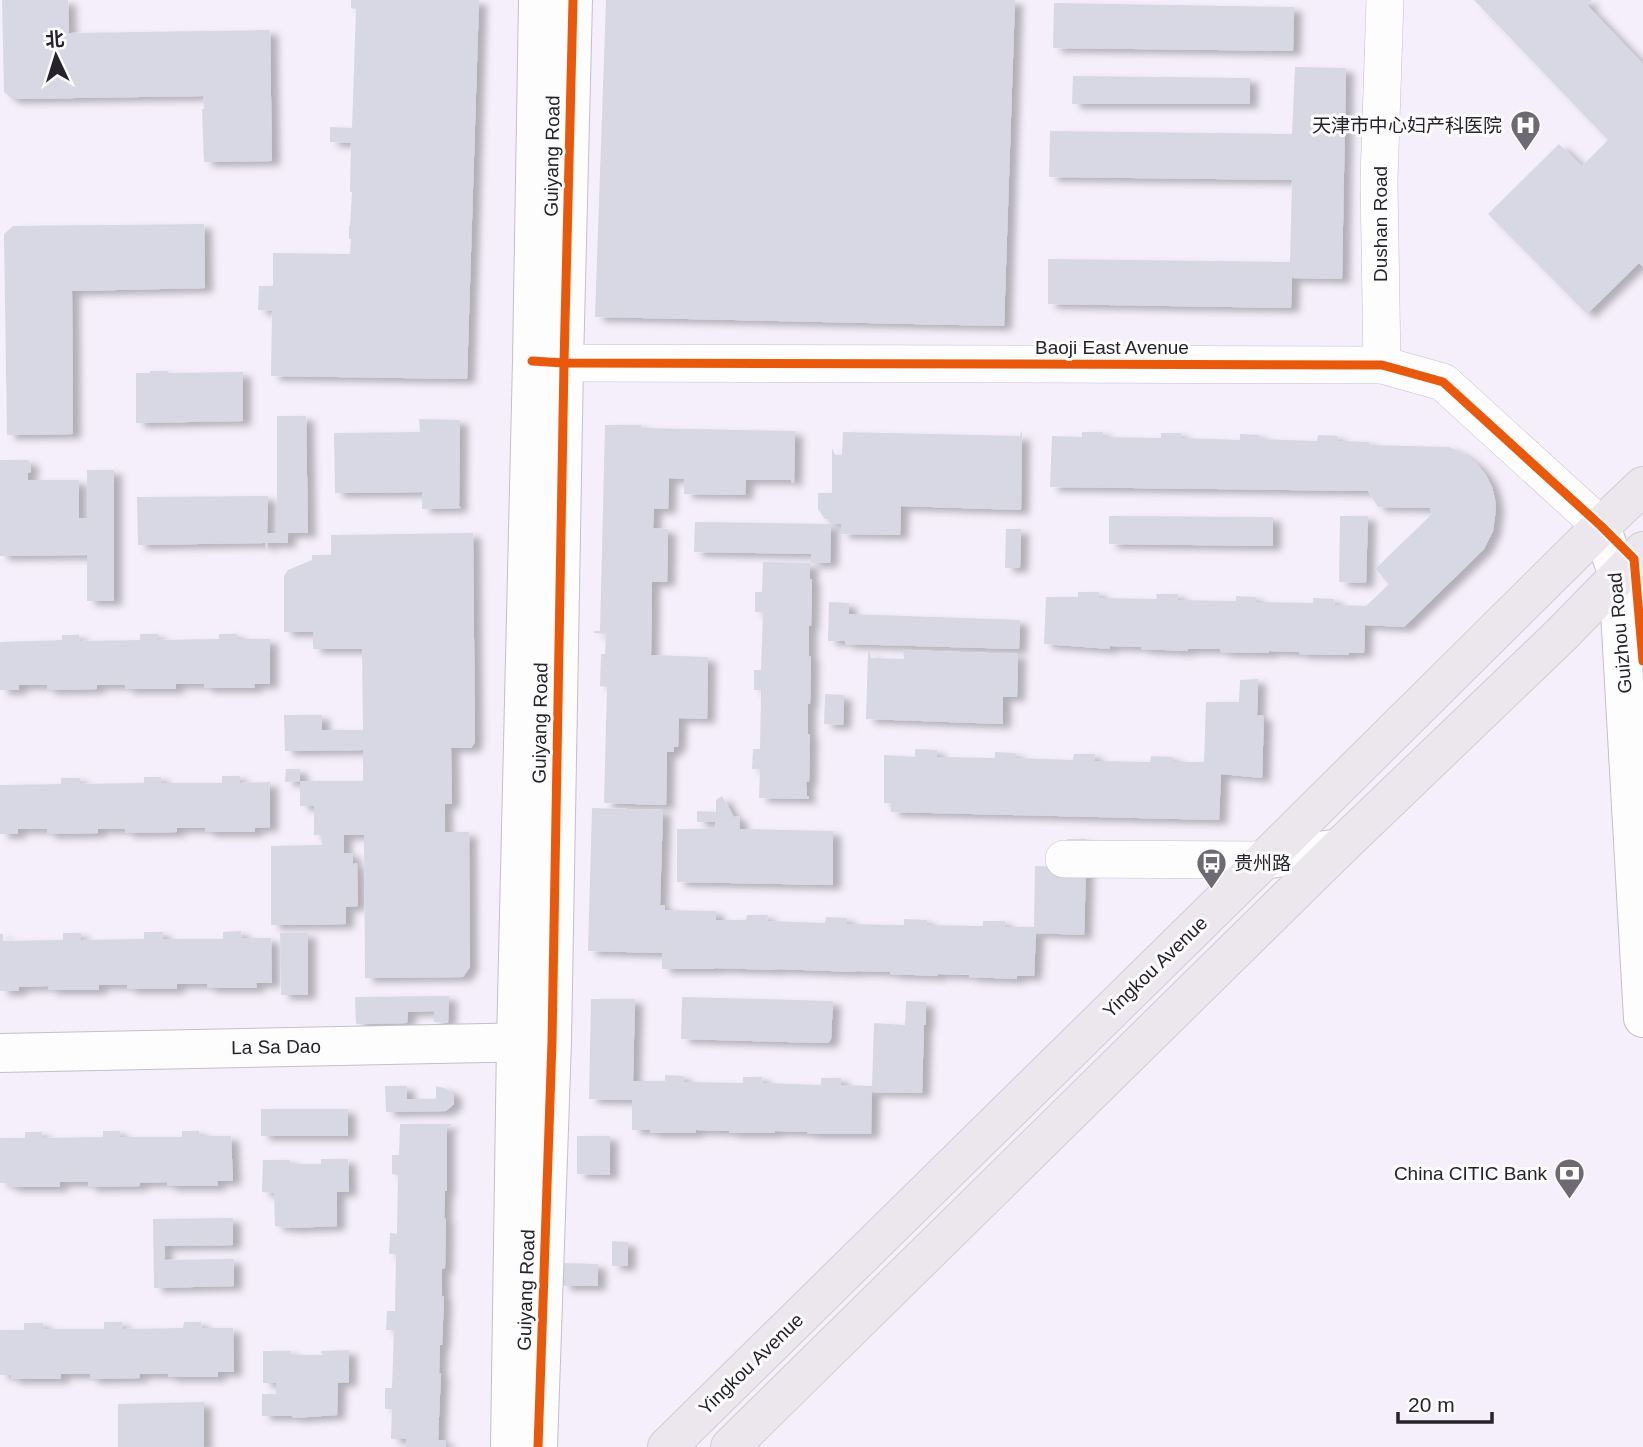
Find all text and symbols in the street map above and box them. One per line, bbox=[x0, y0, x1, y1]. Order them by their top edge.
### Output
north arrow bbox=[21, 21, 91, 91]
text: 北 bbox=[45, 28, 65, 51]
street label: Guiyang Road bbox=[540, 95, 564, 217]
hospital icon: 天津市中心妇产科医院 bbox=[1508, 108, 1542, 152]
place label: 天津市中心妇产科医院 bbox=[1312, 115, 1502, 136]
street label: Dushan Road bbox=[1370, 166, 1391, 282]
street label: Baoji East Avenue bbox=[1035, 337, 1189, 358]
street label: Guizhou Road bbox=[1604, 572, 1636, 694]
street label: Guiyang Road bbox=[528, 662, 552, 784]
bus stop icon: 贵州路 bbox=[1194, 846, 1228, 890]
place label: 贵州路 bbox=[1234, 853, 1291, 874]
street label: Yingkou Avenue bbox=[1099, 912, 1211, 1022]
street label: La Sa Dao bbox=[231, 1036, 321, 1058]
bank icon: China CITIC Bank bbox=[1553, 1156, 1587, 1200]
place label: China CITIC Bank bbox=[1394, 1163, 1547, 1184]
street label: Guiyang Road bbox=[513, 1229, 539, 1351]
street label: Yingkou Avenue bbox=[695, 1309, 807, 1419]
scale bar bbox=[1398, 1380, 1492, 1424]
text: 20 m bbox=[1408, 1393, 1455, 1416]

